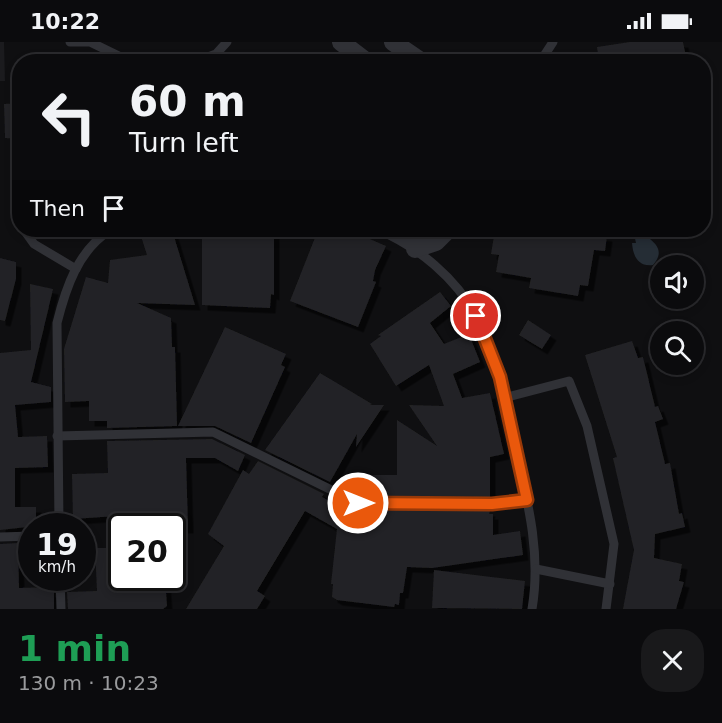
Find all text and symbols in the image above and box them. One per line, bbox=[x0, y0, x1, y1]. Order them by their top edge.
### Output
text: 10:22 bbox=[30, 9, 100, 34]
text: 60 m bbox=[129, 77, 246, 126]
icon: left bbox=[30, 78, 108, 156]
text: Turn left bbox=[129, 127, 239, 158]
icon: arrive bbox=[97, 192, 130, 225]
text: Then bbox=[30, 196, 85, 221]
map controls bbox=[650, 255, 704, 375]
button: sound bbox=[650, 255, 704, 309]
pin bbox=[450, 290, 501, 341]
icon: arrive bbox=[459, 299, 492, 332]
button: search bbox=[650, 321, 704, 375]
position arrow bbox=[326, 471, 390, 535]
speed limit sign: 20 bbox=[108, 513, 186, 591]
text: 19 bbox=[36, 527, 78, 562]
text: km/h bbox=[38, 558, 76, 576]
text: 1 min bbox=[18, 628, 131, 669]
button: close bbox=[641, 629, 704, 692]
text: 130 m · 10:23 bbox=[18, 671, 159, 695]

